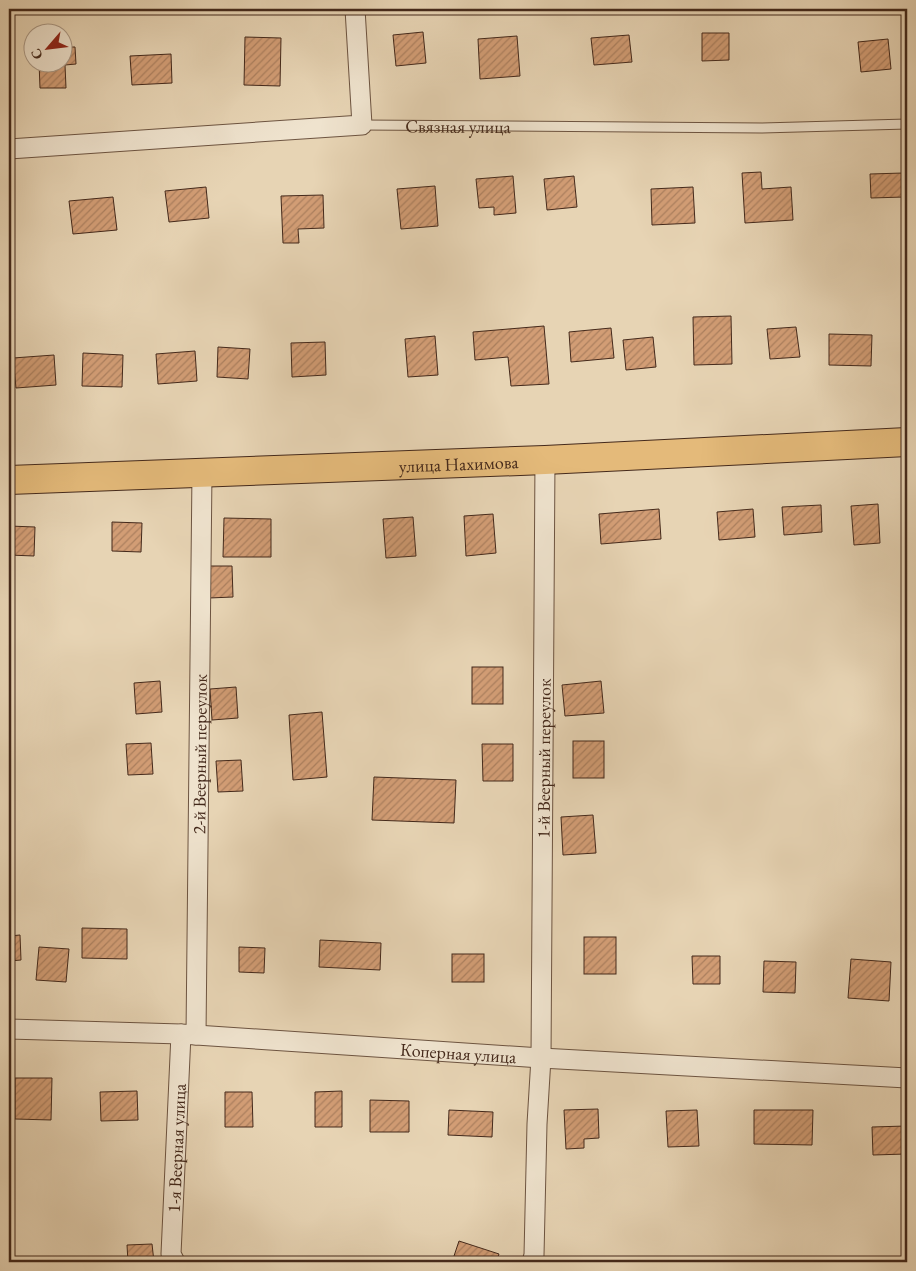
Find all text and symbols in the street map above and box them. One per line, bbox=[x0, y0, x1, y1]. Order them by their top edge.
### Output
north arrow bbox=[22, 22, 72, 72]
text: С bbox=[26, 45, 47, 63]
street label: Связная улица bbox=[405, 114, 512, 138]
street label: улица Нахимова bbox=[398, 449, 520, 477]
street label: 2-й Веерный переулок bbox=[187, 673, 211, 834]
street label: 1-й Веерный переулок bbox=[531, 678, 555, 839]
street label: Коперная улица bbox=[400, 1037, 518, 1068]
street label: 1-я Веерная улица bbox=[161, 1082, 190, 1213]

